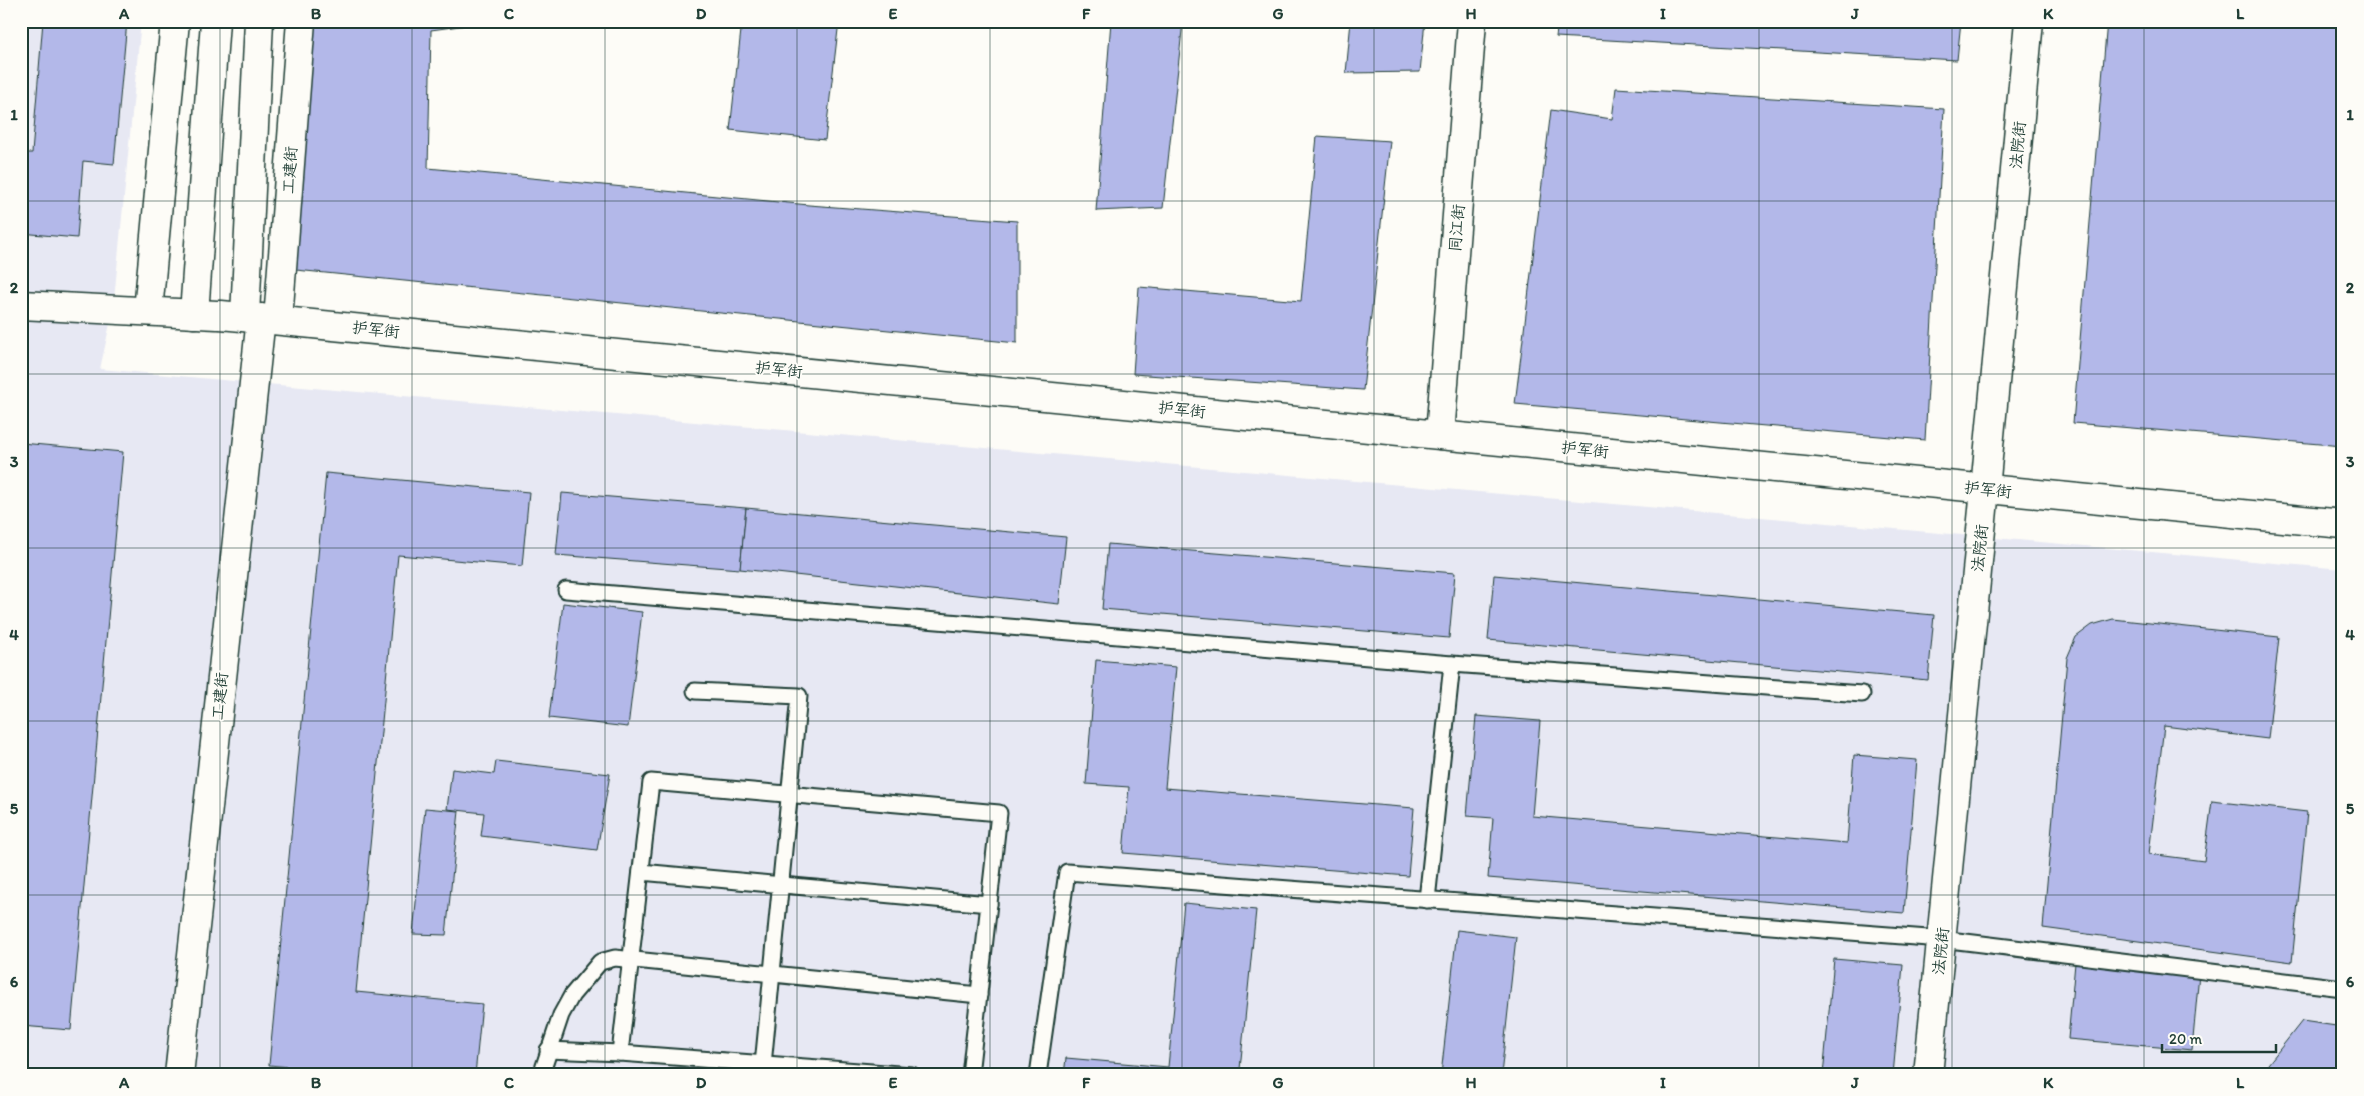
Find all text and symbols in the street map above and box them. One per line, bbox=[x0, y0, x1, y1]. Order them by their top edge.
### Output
text: A bbox=[118, 4, 130, 23]
text: B bbox=[311, 4, 322, 23]
text: C bbox=[504, 4, 515, 23]
text: D bbox=[696, 4, 707, 23]
text: E bbox=[889, 4, 898, 23]
text: F bbox=[1082, 4, 1091, 23]
text: G bbox=[1272, 4, 1284, 23]
text: H bbox=[1465, 4, 1477, 23]
text: I bbox=[1660, 4, 1666, 23]
text: J bbox=[1850, 4, 1859, 23]
text: K bbox=[2043, 4, 2054, 23]
text: L bbox=[2236, 4, 2245, 23]
text: 1 bbox=[10, 105, 18, 124]
text: 1 bbox=[2346, 105, 2354, 124]
street label: 法院街 bbox=[2006, 120, 2029, 170]
street label: 工建街 bbox=[278, 145, 301, 195]
street label: 同江街 bbox=[1445, 203, 1468, 253]
text: 2 bbox=[10, 278, 19, 297]
text: 2 bbox=[2346, 278, 2355, 297]
street label: 护军街 bbox=[351, 318, 401, 341]
street label: 护军街 bbox=[754, 358, 804, 381]
street label: 护军街 bbox=[1157, 398, 1207, 421]
street label: 护军街 bbox=[1560, 438, 1610, 461]
text: 3 bbox=[10, 452, 19, 471]
text: 3 bbox=[2346, 452, 2355, 471]
street label: 护军街 bbox=[1963, 478, 2013, 501]
street label: 法院街 bbox=[1968, 523, 1991, 573]
text: 4 bbox=[9, 625, 19, 644]
text: 4 bbox=[2345, 625, 2355, 644]
street label: 工建街 bbox=[208, 671, 231, 721]
text: 5 bbox=[10, 799, 19, 818]
text: 5 bbox=[2346, 799, 2355, 818]
street label: 法院街 bbox=[1929, 926, 1952, 976]
text: 6 bbox=[10, 972, 19, 991]
text: 6 bbox=[2346, 972, 2355, 991]
scale bar bbox=[2162, 1021, 2275, 1053]
text: 20 m bbox=[2169, 1030, 2203, 1048]
text: A bbox=[118, 1073, 130, 1092]
text: B bbox=[311, 1073, 322, 1092]
text: C bbox=[504, 1073, 515, 1092]
text: D bbox=[696, 1073, 707, 1092]
text: E bbox=[889, 1073, 898, 1092]
text: F bbox=[1082, 1073, 1091, 1092]
text: G bbox=[1272, 1073, 1284, 1092]
text: H bbox=[1465, 1073, 1477, 1092]
text: I bbox=[1660, 1073, 1666, 1092]
text: J bbox=[1850, 1073, 1859, 1092]
text: K bbox=[2043, 1073, 2054, 1092]
text: L bbox=[2236, 1073, 2245, 1092]

